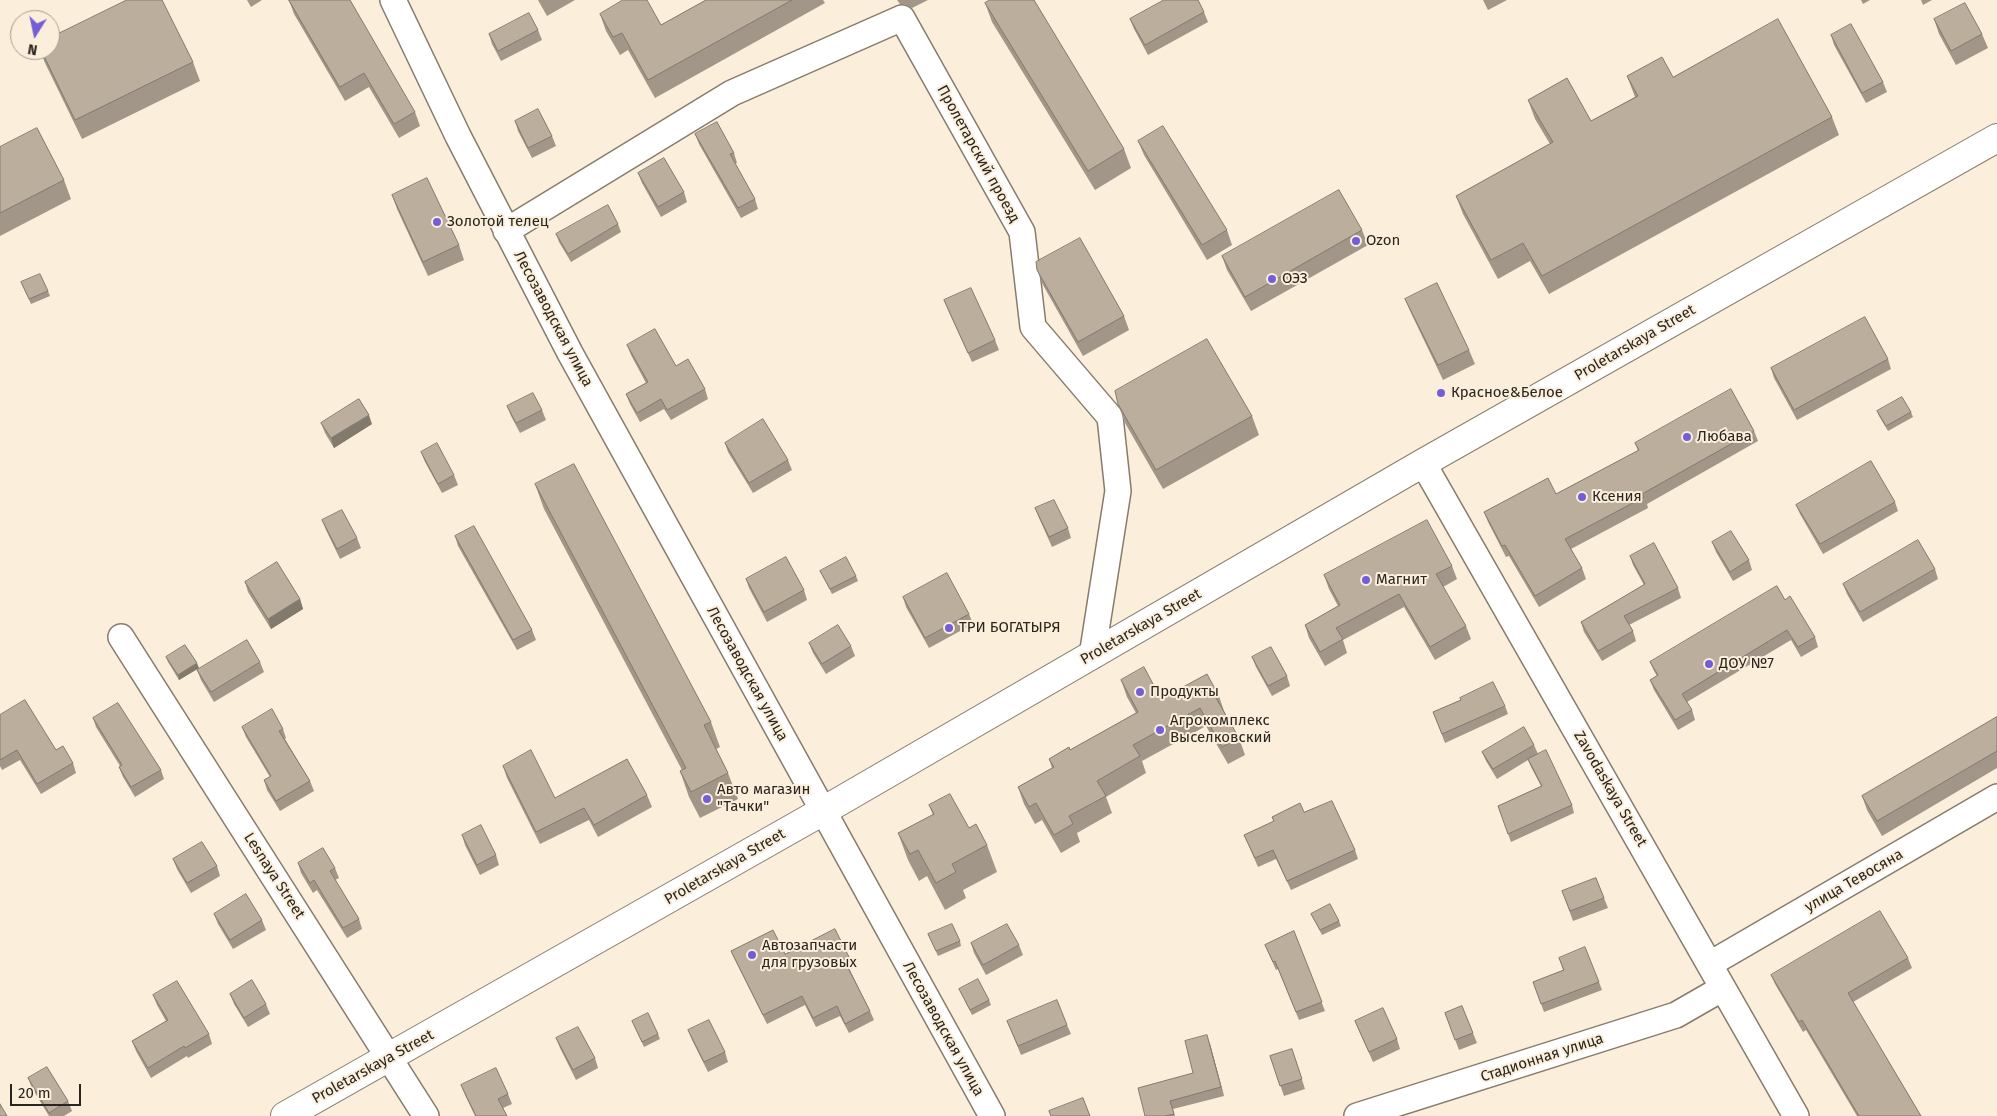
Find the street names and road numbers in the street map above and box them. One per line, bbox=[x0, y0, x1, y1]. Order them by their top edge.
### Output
street label: Пролетарский проезд bbox=[933, 82, 1023, 226]
street label: Лесозаводская улица bbox=[510, 248, 596, 390]
street label: Proletarskaya Street bbox=[1571, 301, 1699, 385]
street label: Proletarskaya Street bbox=[1077, 585, 1205, 669]
street label: Лесозаводская улица bbox=[703, 604, 791, 744]
street label: Zavodaskaya Street bbox=[1569, 728, 1651, 850]
street label: Proletarskaya Street bbox=[661, 825, 789, 909]
street label: Lesnaya Street bbox=[240, 830, 308, 922]
street label: улица Тевосяна bbox=[1802, 846, 1906, 916]
street label: Лесозаводская улица bbox=[899, 959, 987, 1099]
street label: Proletarskaya Street bbox=[309, 1026, 437, 1108]
street label: Стадионная улица bbox=[1478, 1030, 1606, 1086]

